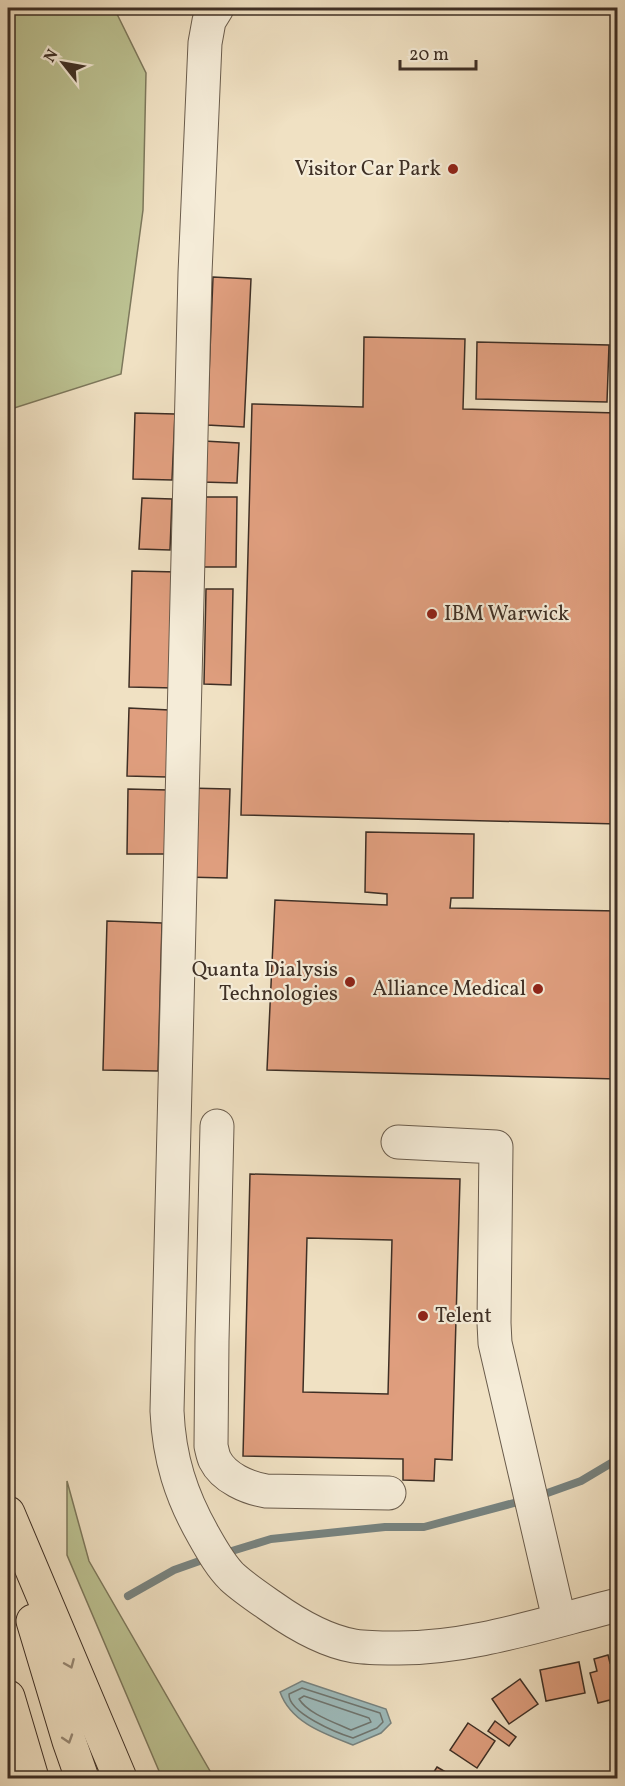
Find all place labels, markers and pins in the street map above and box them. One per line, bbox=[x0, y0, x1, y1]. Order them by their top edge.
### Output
place label: Visitor Car Park bbox=[295, 155, 442, 184]
marker: Visitor Car Park bbox=[446, 162, 460, 176]
place label: IBM Warwick bbox=[444, 600, 570, 629]
marker: IBM Warwick bbox=[425, 607, 439, 621]
place label: Quanta Dialysis Technologies bbox=[192, 956, 338, 1009]
marker: Quanta Dialysis Technologies bbox=[343, 975, 357, 989]
place label: Alliance Medical bbox=[372, 975, 526, 1004]
marker: Alliance Medical bbox=[531, 982, 545, 996]
place label: Telent bbox=[435, 1302, 492, 1331]
marker: Telent bbox=[416, 1309, 430, 1323]

